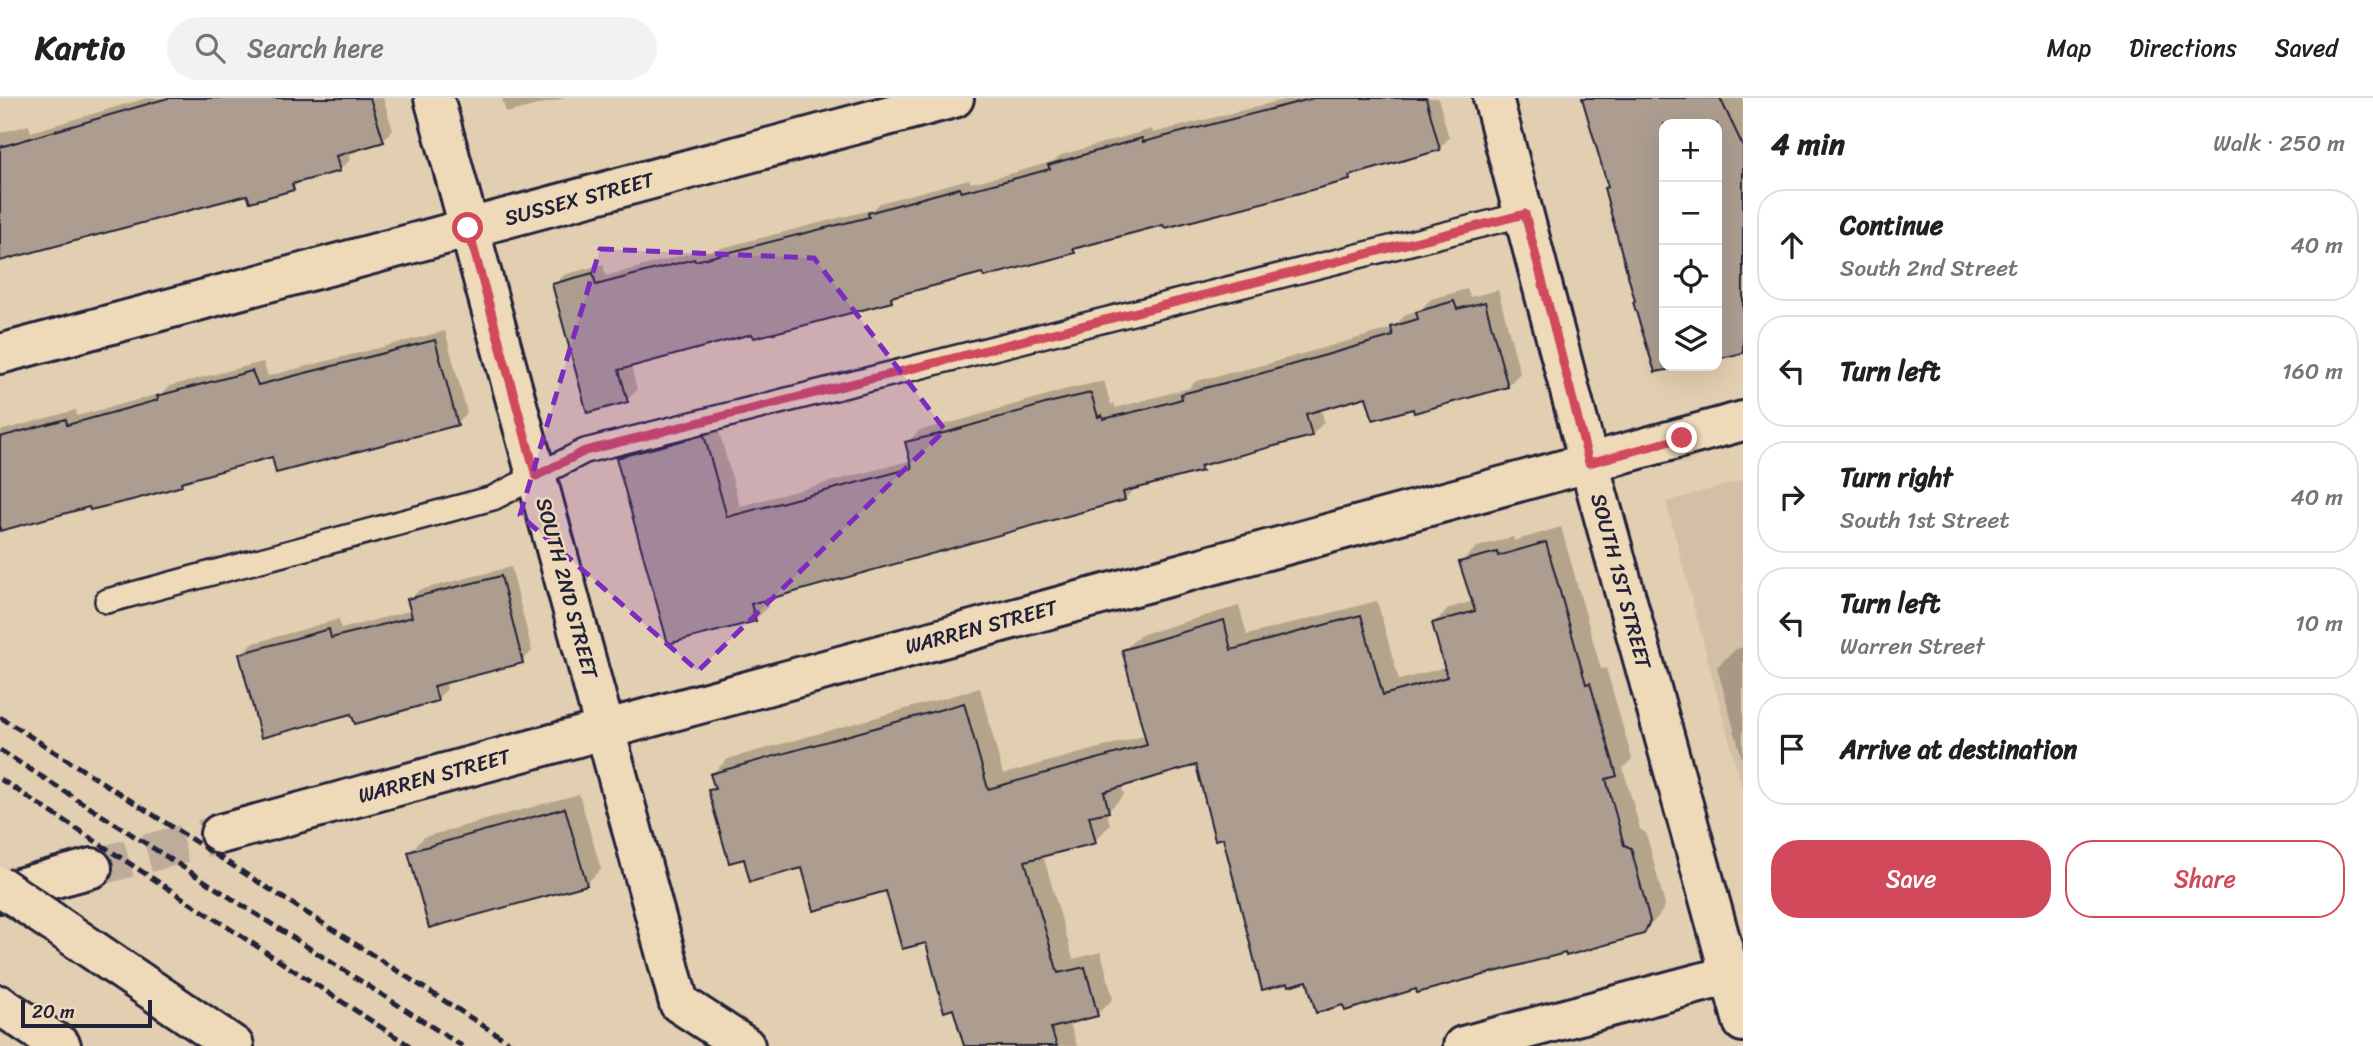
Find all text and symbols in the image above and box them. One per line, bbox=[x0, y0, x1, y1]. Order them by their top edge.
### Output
search box bbox=[167, 17, 657, 80]
text: Kartio bbox=[35, 19, 125, 77]
text: Search here bbox=[247, 25, 384, 71]
text: Map bbox=[2047, 27, 2091, 69]
text: Directions bbox=[2129, 27, 2237, 69]
text: Saved bbox=[2275, 27, 2338, 69]
icon: search bbox=[191, 29, 229, 67]
text: 4 min bbox=[1771, 117, 1845, 171]
map controls bbox=[1659, 119, 1722, 371]
button: + bbox=[1659, 119, 1722, 182]
text: Walk · 250 m bbox=[2213, 123, 2345, 164]
street label: SUSSEX STREET bbox=[500, 160, 660, 237]
button: − bbox=[1659, 182, 1722, 245]
text: Continue bbox=[1840, 202, 1943, 248]
route start bbox=[452, 212, 483, 243]
text: 40 m bbox=[2290, 225, 2343, 266]
icon: ahead bbox=[1773, 226, 1811, 264]
button: locate bbox=[1659, 245, 1722, 308]
text: South 2nd Street bbox=[1840, 248, 2018, 289]
button: layers bbox=[1659, 308, 1722, 371]
text: Turn left bbox=[1840, 348, 1940, 394]
text: 160 m bbox=[2282, 351, 2343, 392]
icon: left bbox=[1773, 352, 1811, 390]
route end bbox=[1666, 422, 1697, 453]
text: Turn right bbox=[1840, 454, 1953, 500]
text: 40 m bbox=[2290, 477, 2343, 518]
icon: right bbox=[1773, 478, 1811, 516]
street label: SOUTH 1ST STREET bbox=[1579, 489, 1663, 674]
street label: SOUTH 2ND STREET bbox=[525, 493, 610, 684]
text: South 1st Street bbox=[1840, 500, 2010, 541]
text: Turn left bbox=[1840, 580, 1940, 626]
street label: WARREN STREET bbox=[901, 588, 1063, 666]
text: 10 m bbox=[2295, 603, 2343, 644]
icon: left bbox=[1773, 604, 1811, 642]
text: Warren Street bbox=[1840, 626, 1985, 667]
text: Arrive at destination bbox=[1840, 726, 2077, 772]
icon: arrive bbox=[1773, 730, 1811, 768]
street label: WARREN STREET bbox=[354, 737, 516, 815]
button: Save bbox=[1771, 840, 2051, 918]
button: Share bbox=[2065, 840, 2345, 918]
text: 20 m bbox=[32, 995, 75, 1028]
scale bar bbox=[21, 997, 152, 1029]

